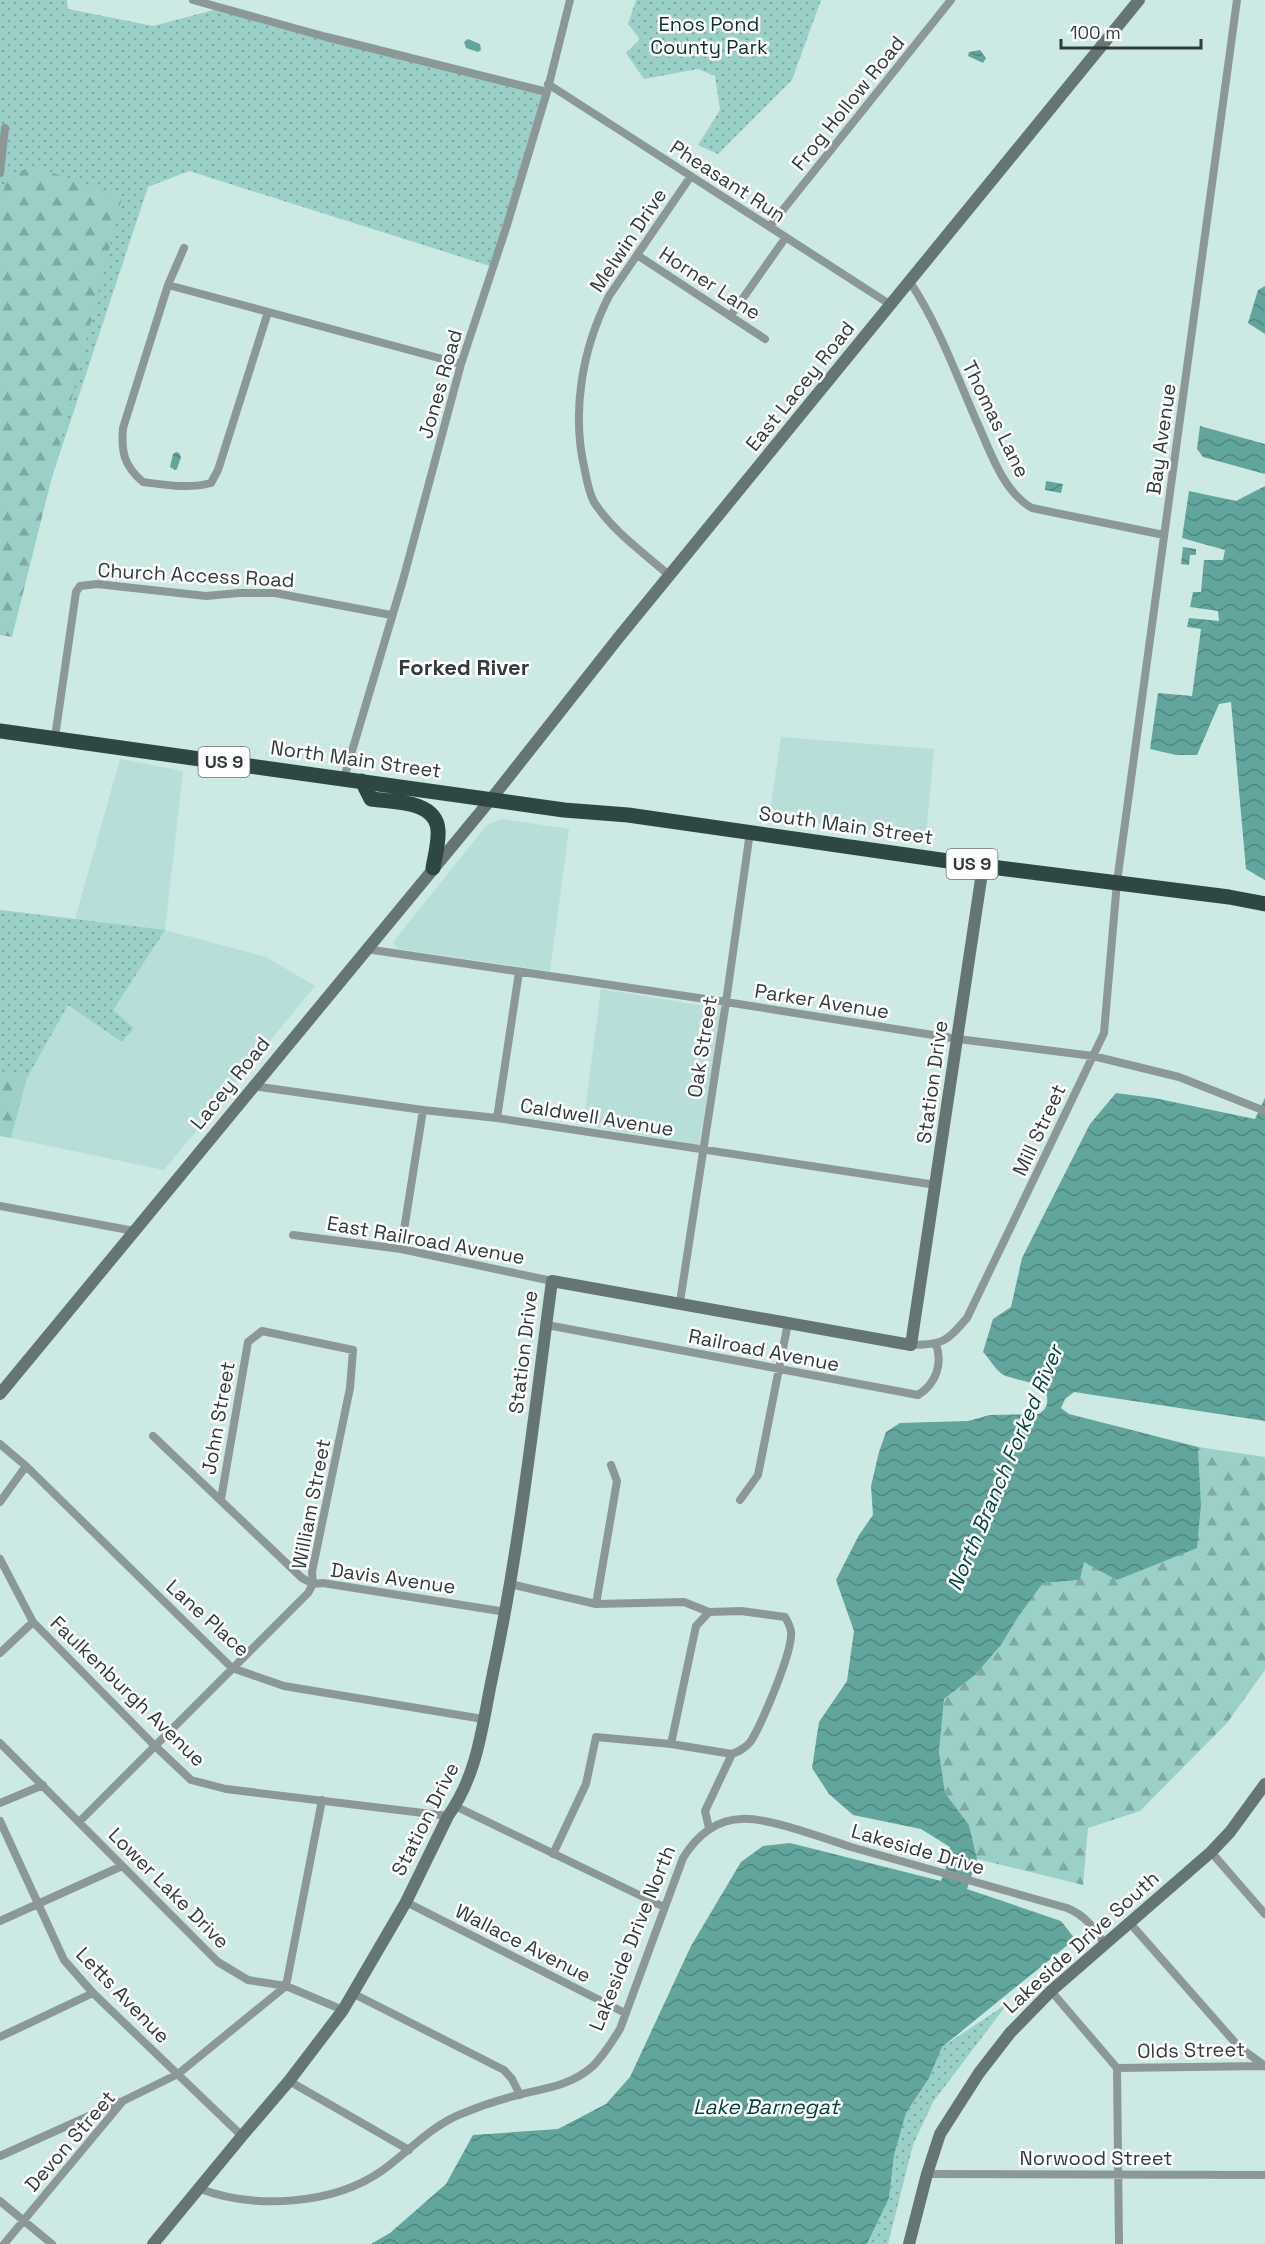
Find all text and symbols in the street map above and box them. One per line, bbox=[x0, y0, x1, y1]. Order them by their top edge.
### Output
park label: Enos Pond County Park bbox=[650, 11, 768, 60]
scale bar bbox=[1061, 12, 1200, 50]
text: 100 m bbox=[1070, 21, 1121, 44]
street label: Frog Hollow Road bbox=[786, 30, 910, 176]
street label: Pheasant Run bbox=[665, 134, 791, 228]
street label: Melwin Drive bbox=[584, 183, 672, 297]
street label: Horner Lane bbox=[654, 240, 766, 326]
street label: East Lacey Road bbox=[740, 316, 860, 456]
street label: Jones Road bbox=[412, 326, 468, 442]
street label: Thomas Lane bbox=[956, 356, 1036, 482]
street label: Bay Avenue bbox=[1140, 382, 1182, 496]
street label: Church Access Road bbox=[97, 557, 295, 593]
district label: Forked River bbox=[399, 653, 530, 681]
street label: North Main Street bbox=[269, 734, 443, 784]
road number: US 9 bbox=[198, 747, 250, 777]
street label: South Main Street bbox=[757, 800, 935, 850]
road number: US 9 bbox=[946, 849, 998, 879]
street label: Parker Avenue bbox=[753, 978, 891, 1024]
street label: Oak Street bbox=[681, 995, 723, 1099]
street label: Station Drive bbox=[910, 1019, 954, 1145]
street label: Lacey Road bbox=[185, 1031, 275, 1135]
street label: Mill Street bbox=[1006, 1080, 1072, 1180]
street label: Caldwell Avenue bbox=[518, 1092, 676, 1142]
street label: East Railroad Avenue bbox=[325, 1210, 527, 1270]
street label: Station Drive bbox=[503, 1289, 543, 1415]
street label: Railroad Avenue bbox=[686, 1323, 842, 1377]
water label: North Branch Forked River bbox=[941, 1339, 1069, 1595]
street label: John Street bbox=[195, 1359, 241, 1477]
street label: William Street bbox=[286, 1437, 336, 1571]
street label: Davis Avenue bbox=[329, 1556, 457, 1600]
street label: Lane Place bbox=[161, 1574, 255, 1662]
street label: Faulkenburgh Avenue bbox=[45, 1610, 211, 1772]
street label: Station Drive bbox=[385, 1758, 465, 1880]
street label: Lakeside Drive bbox=[848, 1818, 988, 1880]
street label: Lower Lake Drive bbox=[103, 1822, 235, 1954]
street label: Lakeside Drive North bbox=[583, 1842, 681, 2034]
street label: Lakeside Drive South bbox=[998, 1865, 1164, 2019]
street label: Wallace Avenue bbox=[451, 1898, 595, 1988]
street label: Letts Avenue bbox=[70, 1941, 176, 2049]
street label: Olds Street bbox=[1137, 2036, 1245, 2064]
street label: Devon Street bbox=[19, 2085, 121, 2197]
water label: Lake Barnegat bbox=[693, 2093, 841, 2120]
street label: Norwood Street bbox=[1020, 2145, 1172, 2171]

